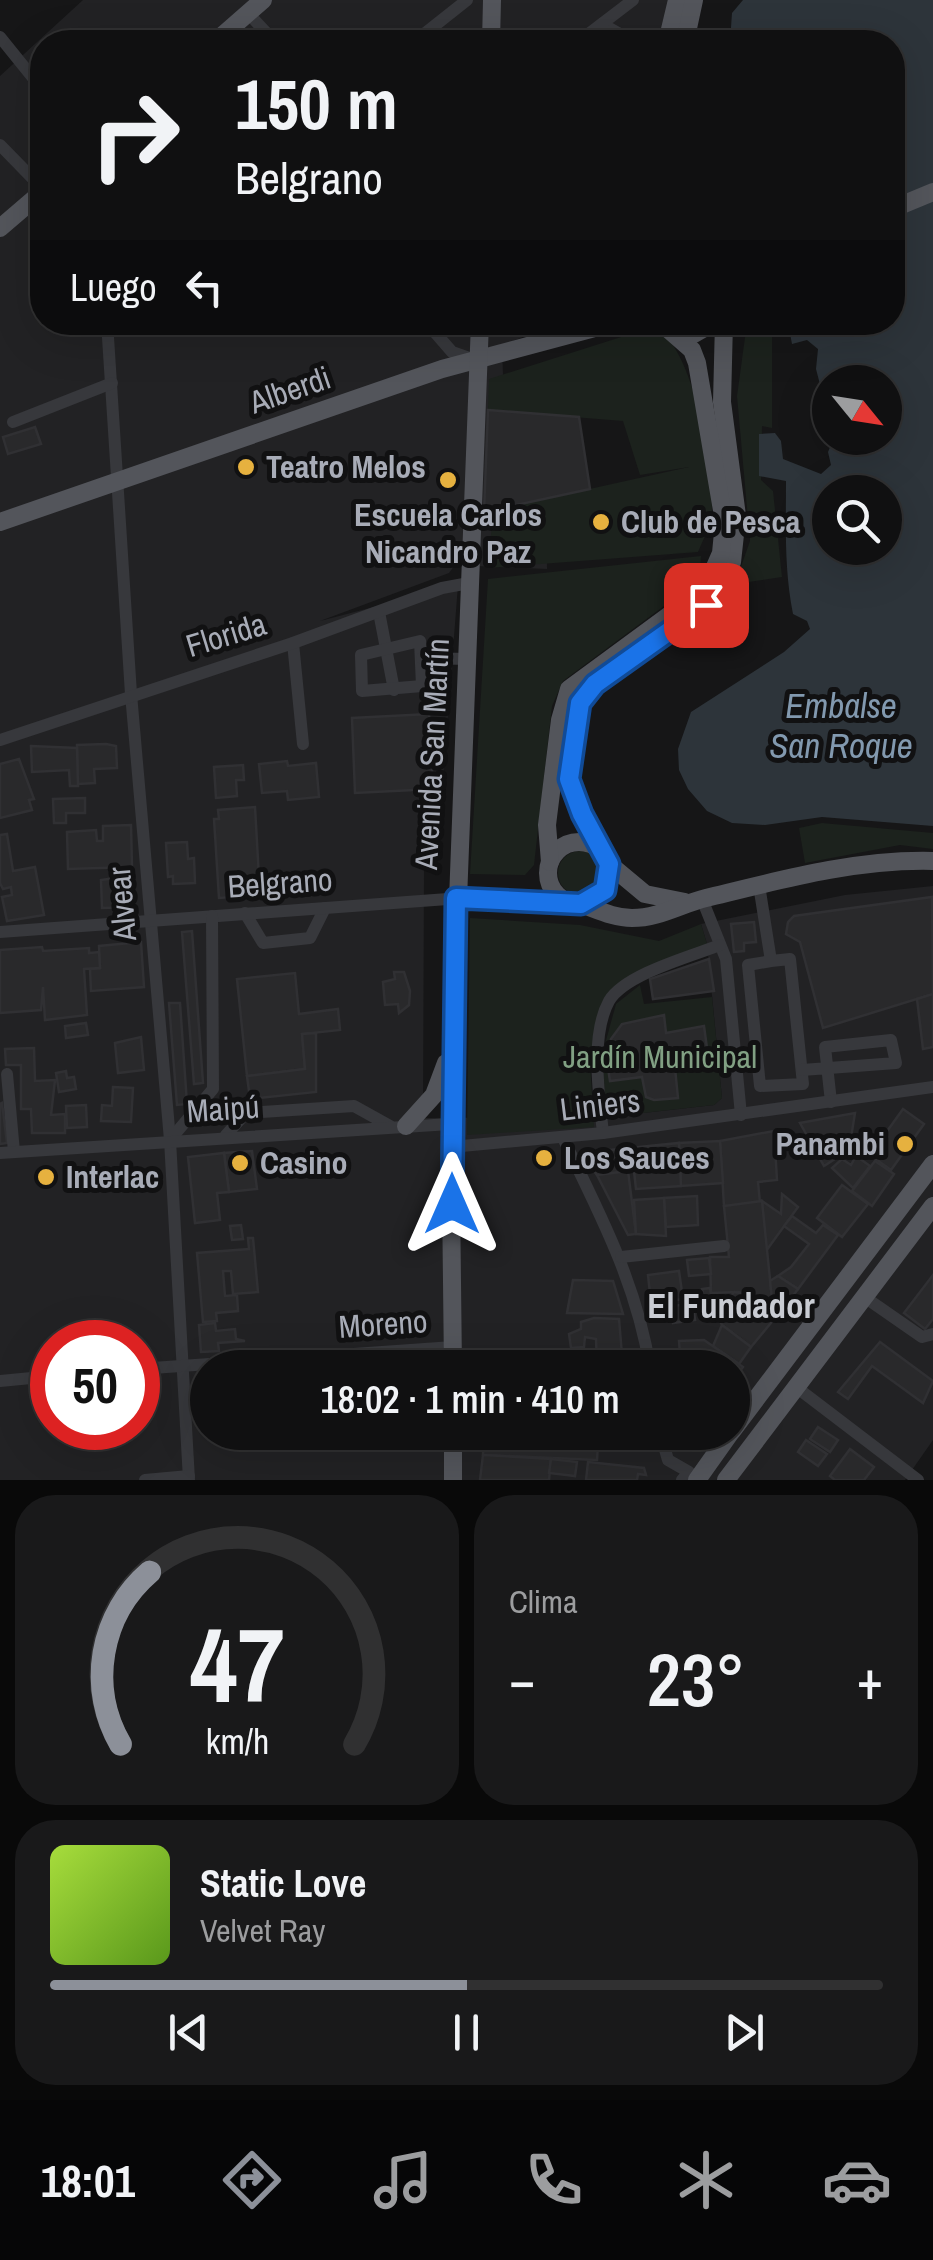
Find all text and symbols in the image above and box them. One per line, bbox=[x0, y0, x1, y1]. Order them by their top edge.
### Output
text: 150 m bbox=[235, 57, 398, 151]
icon: right bbox=[70, 70, 200, 200]
text: Belgrano bbox=[235, 147, 383, 208]
icon: left bbox=[177, 260, 232, 315]
text: Luego bbox=[70, 262, 157, 313]
street label: Alberdi bbox=[243, 356, 336, 424]
north arrow bbox=[812, 365, 902, 455]
map controls bbox=[812, 365, 902, 565]
place label: Teatro Melos bbox=[266, 445, 426, 488]
marker: Teatro Melos bbox=[235, 456, 257, 478]
marker: Escuela Carlos Nicandro Paz bbox=[437, 469, 459, 491]
button: search bbox=[812, 475, 902, 565]
place label: Escuela Carlos Nicandro Paz bbox=[354, 493, 542, 573]
place label: Club de Pesca bbox=[621, 500, 801, 543]
marker: Club de Pesca bbox=[590, 511, 612, 533]
pin bbox=[664, 563, 749, 648]
icon: arrive bbox=[679, 578, 734, 633]
street label: Florida bbox=[181, 602, 272, 667]
street label: Avenida San Martín bbox=[404, 637, 459, 872]
water label: Embalse San Roque bbox=[769, 682, 913, 769]
street label: Belgrano bbox=[226, 857, 334, 908]
street label: Alvear bbox=[97, 865, 146, 944]
park label: Jardín Municipal bbox=[563, 1035, 757, 1078]
street label: Liniers bbox=[558, 1078, 642, 1131]
street label: Maipú bbox=[185, 1085, 261, 1132]
place label: Panambi bbox=[776, 1122, 885, 1165]
marker: Panambi bbox=[894, 1133, 916, 1155]
place label: Los Sauces bbox=[564, 1136, 710, 1179]
place label: Casino bbox=[260, 1141, 348, 1184]
marker: Los Sauces bbox=[533, 1147, 555, 1169]
marker: Casino bbox=[229, 1152, 251, 1174]
position arrow bbox=[400, 1152, 504, 1256]
place label: Interlac bbox=[66, 1155, 159, 1198]
marker: Interlac bbox=[35, 1166, 57, 1188]
district label: El Fundador bbox=[647, 1282, 816, 1329]
street label: Moreno bbox=[337, 1299, 429, 1348]
speed limit sign: 50 bbox=[30, 1320, 160, 1450]
text: 18:02 · 1 min · 410 m bbox=[320, 1374, 620, 1425]
text: Clima bbox=[509, 1580, 578, 1623]
text: 47 bbox=[190, 1594, 284, 1734]
text: 23° bbox=[647, 1628, 745, 1729]
text: − bbox=[509, 1642, 535, 1716]
text: + bbox=[857, 1642, 883, 1716]
text: km/h bbox=[205, 1717, 269, 1765]
text: Static Love bbox=[200, 1858, 366, 1909]
text: Velvet Ray bbox=[200, 1909, 325, 1952]
icon: previous bbox=[161, 2005, 216, 2060]
icon: pause bbox=[439, 2005, 494, 2060]
icon: next bbox=[717, 2005, 772, 2060]
icon: directions bbox=[217, 2145, 287, 2215]
icon: music bbox=[368, 2145, 438, 2215]
icon: phone bbox=[519, 2145, 589, 2215]
icon: climate bbox=[671, 2145, 741, 2215]
icon: car bbox=[822, 2145, 892, 2215]
text: 18:01 bbox=[41, 2150, 135, 2211]

